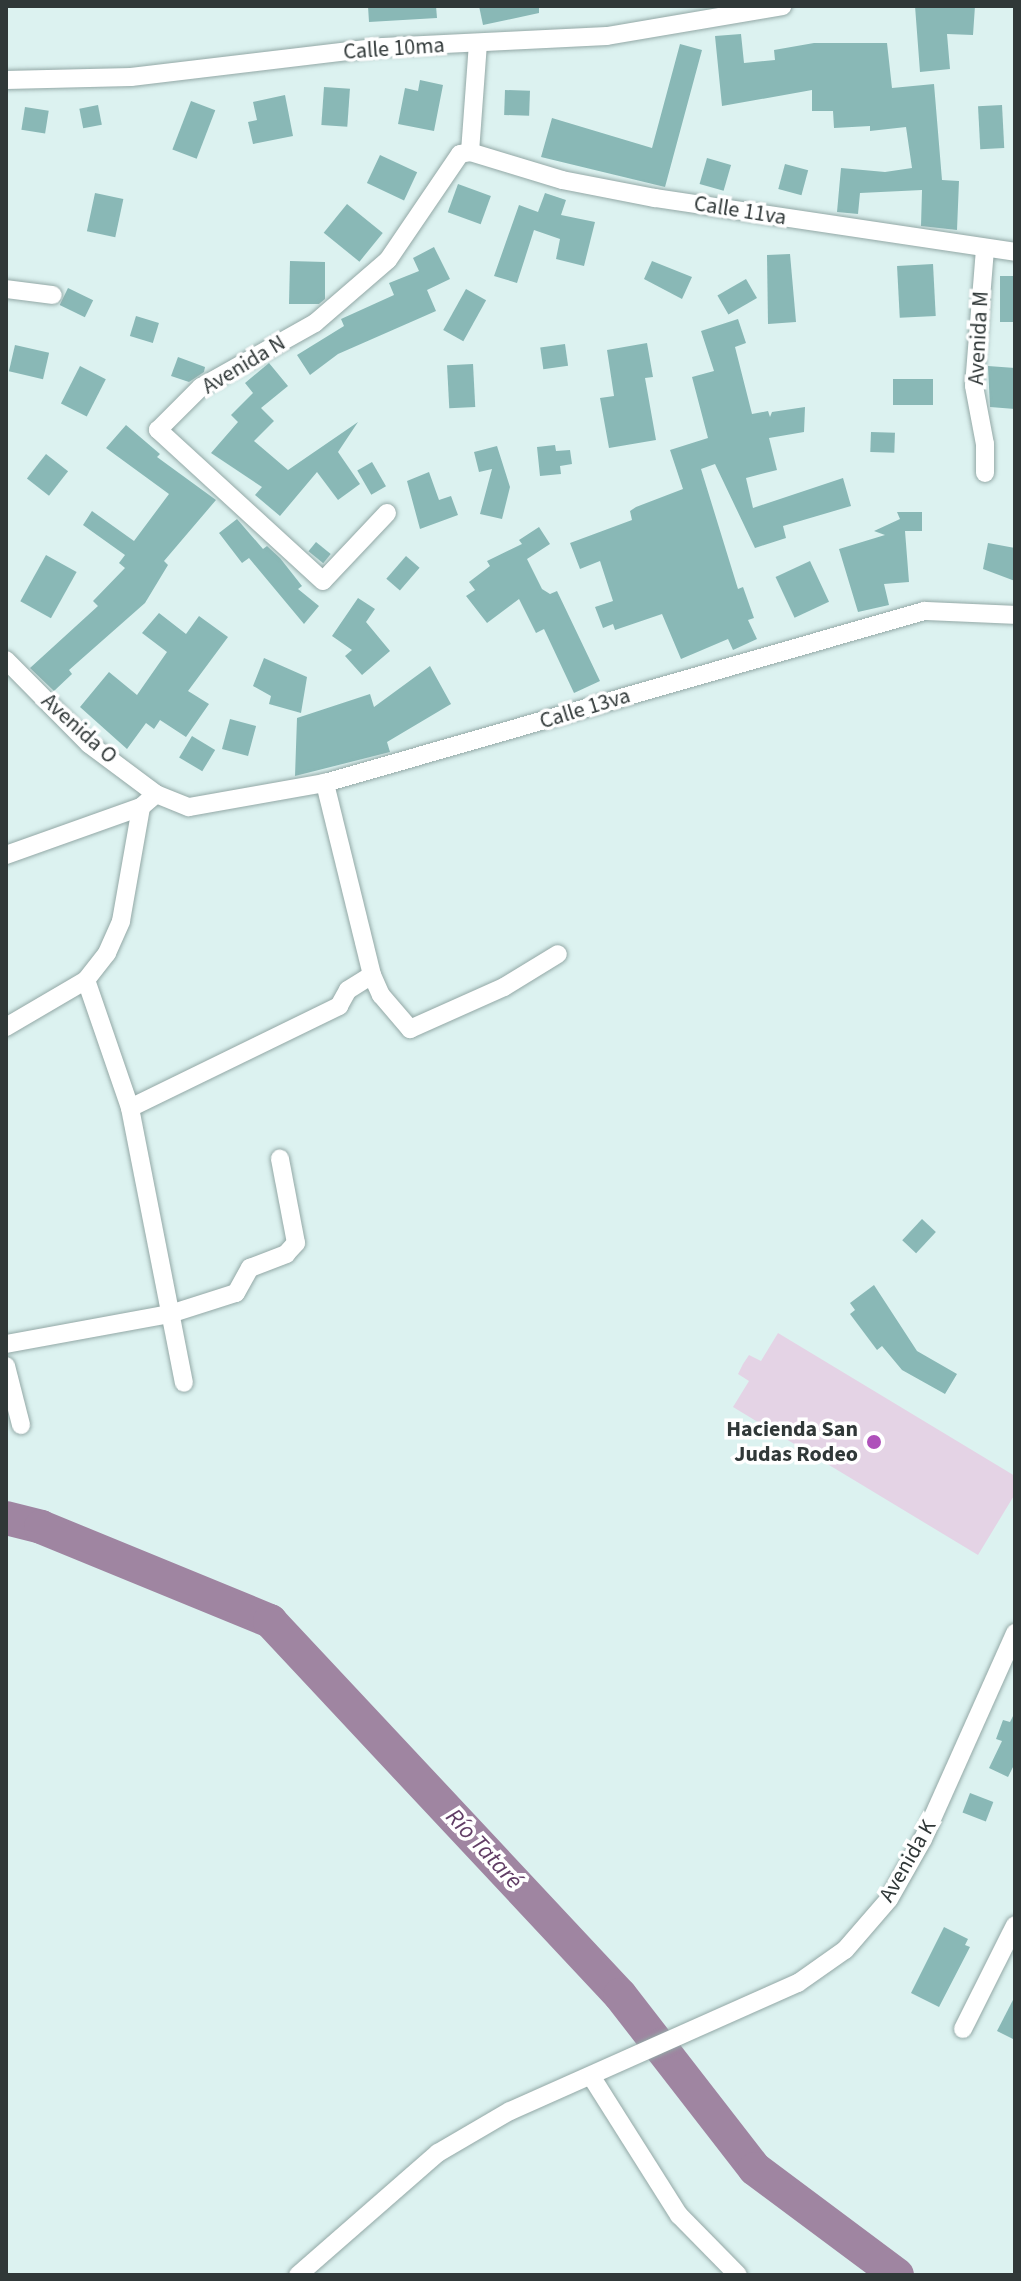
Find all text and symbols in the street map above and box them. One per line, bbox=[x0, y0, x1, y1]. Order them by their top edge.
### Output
street label: Calle 10ma bbox=[343, 32, 445, 66]
street label: Calle 11va bbox=[692, 191, 788, 231]
street label: Avenida M bbox=[963, 290, 995, 386]
street label: Avenida N bbox=[198, 330, 290, 400]
street label: Calle 13va bbox=[537, 683, 633, 735]
street label: Avenida O bbox=[36, 688, 122, 770]
place label: Hacienda San Judas Rodeo bbox=[726, 1416, 858, 1468]
marker: Hacienda San Judas Rodeo bbox=[865, 1433, 883, 1451]
water label: Río Tataré bbox=[440, 1803, 528, 1895]
street label: Avenida K bbox=[874, 1815, 942, 1907]

